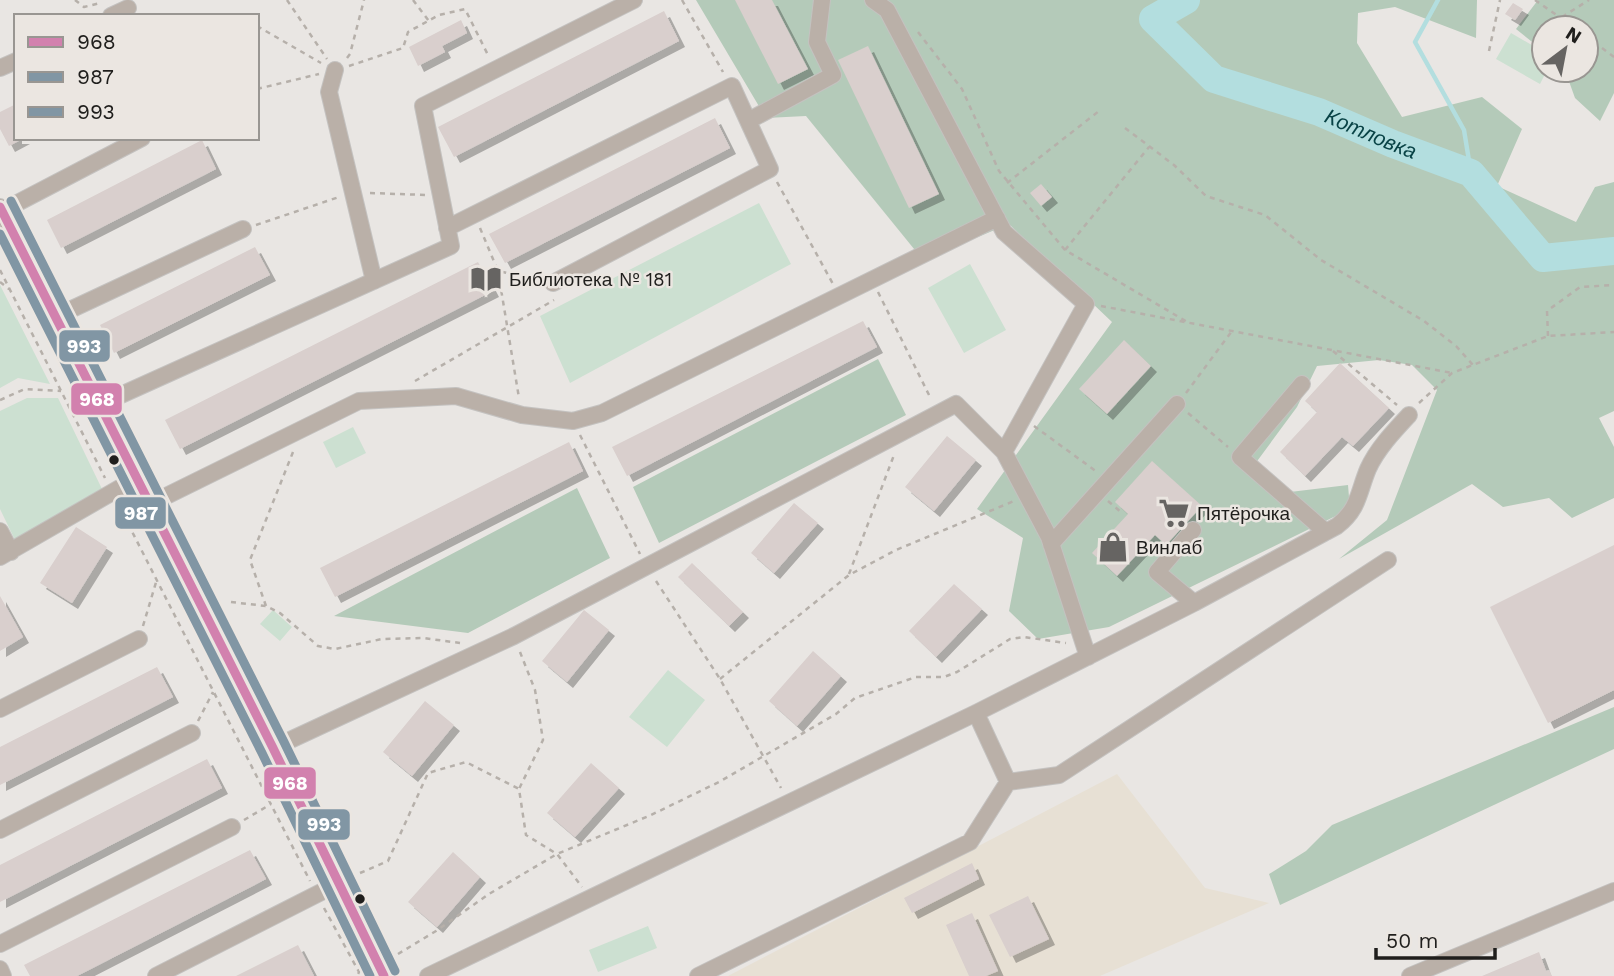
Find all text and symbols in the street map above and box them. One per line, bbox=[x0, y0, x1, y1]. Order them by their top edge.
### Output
legend bbox=[14, 14, 259, 140]
north arrow bbox=[1530, 14, 1600, 84]
text: N bbox=[1562, 22, 1586, 48]
text: 968 bbox=[77, 29, 116, 54]
text: 987 bbox=[77, 64, 114, 89]
text: 993 bbox=[77, 99, 115, 124]
water label: Котловка bbox=[1321, 103, 1420, 164]
library icon: Библиотека № 181 bbox=[469, 262, 503, 296]
place label: Библиотека № 181 bbox=[509, 268, 672, 291]
line badge: 993 bbox=[58, 329, 111, 363]
text: 993 bbox=[67, 335, 101, 358]
line badge: 968 bbox=[70, 382, 123, 416]
text: 968 bbox=[79, 388, 115, 411]
unlabelled marker bbox=[107, 453, 121, 467]
line badge: 987 bbox=[114, 496, 167, 530]
supermarket icon: Пятёрочка bbox=[1157, 496, 1191, 530]
text: 987 bbox=[124, 502, 158, 525]
place label: Пятёрочка bbox=[1197, 502, 1291, 525]
shop icon: Винлаб bbox=[1096, 530, 1130, 564]
place label: Винлаб bbox=[1136, 536, 1202, 559]
line badge: 968 bbox=[263, 766, 317, 800]
text: 968 bbox=[272, 772, 308, 795]
line badge: 993 bbox=[297, 808, 351, 841]
text: 993 bbox=[307, 813, 341, 836]
unlabelled marker bbox=[353, 892, 367, 906]
scale bar bbox=[1376, 916, 1495, 960]
text: 50 m bbox=[1386, 928, 1438, 953]

